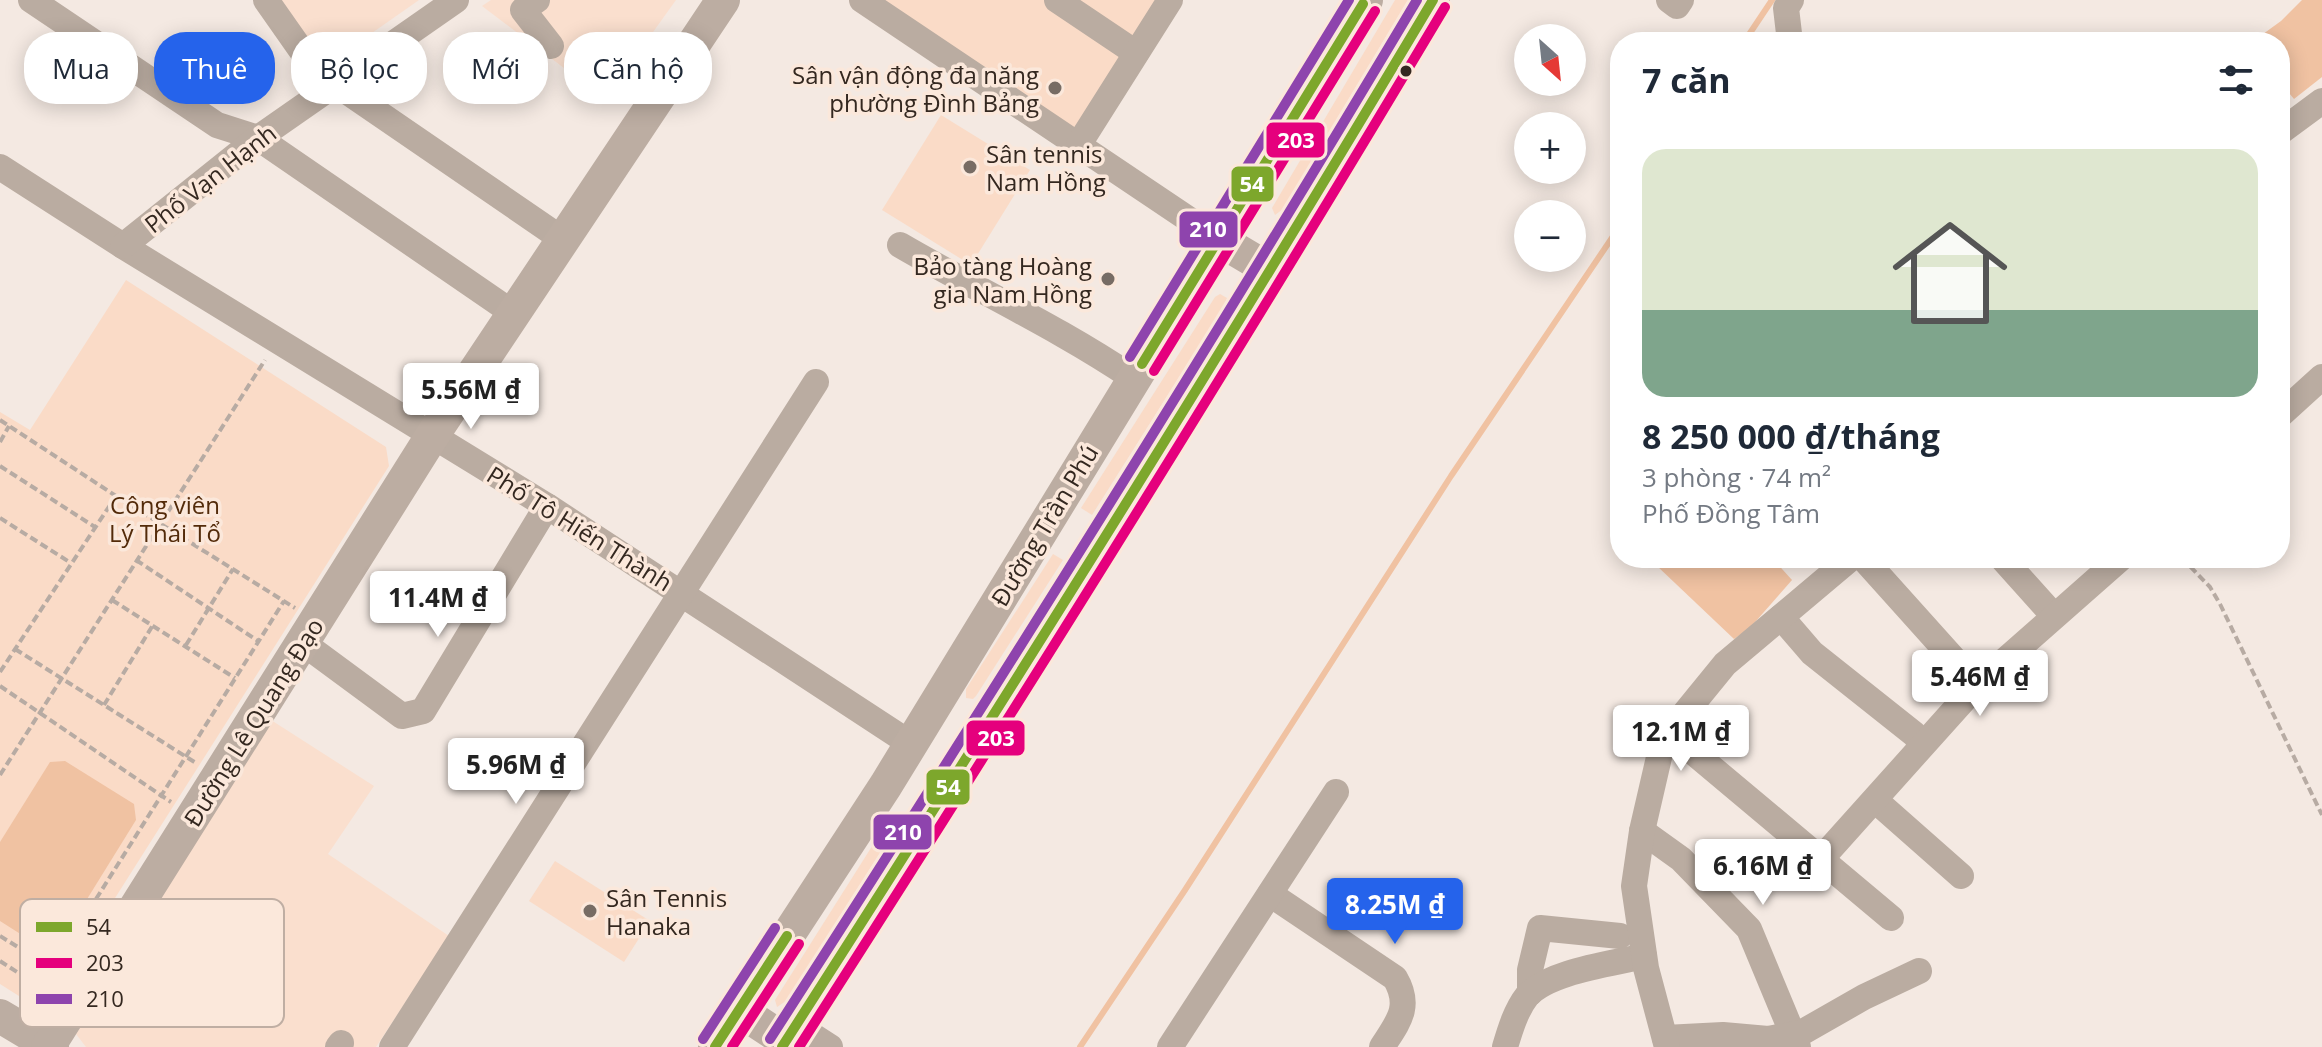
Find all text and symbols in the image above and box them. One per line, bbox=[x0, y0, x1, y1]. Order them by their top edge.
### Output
north arrow bbox=[1514, 24, 1586, 96]
map controls bbox=[1514, 24, 1586, 272]
chip: Mua bbox=[24, 32, 138, 104]
chip: Thuê bbox=[154, 32, 275, 104]
chip: Bộ lọc bbox=[291, 32, 427, 104]
chip: Mới bbox=[443, 32, 548, 104]
chip: Căn hộ bbox=[564, 32, 712, 104]
text: 7 căn bbox=[1642, 57, 1731, 103]
place label: Sân vận động đa năng phường Đình Bảng bbox=[792, 58, 1039, 119]
icon: filters bbox=[2214, 58, 2258, 102]
unlabelled marker bbox=[1398, 63, 1414, 79]
marker: Sân vận động đa năng phường Đình Bảng bbox=[1046, 79, 1064, 97]
button: + bbox=[1514, 112, 1586, 184]
street label: Phố Vạn Hạnh bbox=[137, 116, 283, 240]
line badge: 203 bbox=[1265, 121, 1326, 159]
text: 203 bbox=[1277, 124, 1315, 154]
place label: Sân tennis Nam Hồng bbox=[986, 137, 1106, 198]
marker: Sân tennis Nam Hồng bbox=[961, 158, 979, 176]
line badge: 54 bbox=[1230, 165, 1275, 203]
text: 54 bbox=[1239, 168, 1265, 198]
button: − bbox=[1514, 200, 1586, 272]
icon: home bbox=[1878, 201, 2022, 345]
line badge: 210 bbox=[1178, 210, 1239, 249]
text: 210 bbox=[1189, 213, 1227, 243]
place label: Bảo tàng Hoàng gia Nam Hồng bbox=[913, 249, 1092, 310]
marker: Bảo tàng Hoàng gia Nam Hồng bbox=[1099, 270, 1117, 288]
pin: 5.56M ₫ bbox=[397, 363, 545, 431]
text: 5.56M ₫ bbox=[421, 371, 521, 407]
text: 8 250 000 ₫/tháng bbox=[1642, 413, 1940, 459]
street label: Đường Trần Phú bbox=[983, 438, 1105, 612]
street label: Phố Tô Hiến Thành bbox=[481, 458, 679, 598]
text: 3 phòng · 74 m² bbox=[1642, 459, 1831, 495]
park label: Công viên Lý Thái Tổ bbox=[109, 488, 221, 549]
text: Phố Đồng Tâm bbox=[1642, 495, 1820, 531]
pin: 11.4M ₫ bbox=[364, 571, 512, 639]
text: 11.4M ₫ bbox=[388, 579, 488, 615]
street label: Đường Lê Quang Đạo bbox=[175, 611, 331, 833]
pin: 5.46M ₫ bbox=[1906, 650, 2054, 718]
text: 5.46M ₫ bbox=[1930, 658, 2030, 694]
pin: 12.1M ₫ bbox=[1607, 705, 1755, 773]
text: 12.1M ₫ bbox=[1631, 713, 1731, 749]
line badge: 203 bbox=[965, 719, 1026, 757]
text: 203 bbox=[977, 722, 1015, 752]
pin: 5.96M ₫ bbox=[442, 738, 590, 806]
text: 5.96M ₫ bbox=[466, 746, 566, 782]
line badge: 54 bbox=[925, 768, 971, 806]
text: 54 bbox=[935, 771, 961, 801]
line badge: 210 bbox=[872, 813, 933, 851]
text: 210 bbox=[884, 816, 922, 846]
pin: 6.16M ₫ bbox=[1689, 839, 1837, 907]
text: 6.16M ₫ bbox=[1713, 847, 1813, 883]
pin: 8.25M ₫ bbox=[1321, 878, 1469, 946]
place label: Sân Tennis Hanaka bbox=[606, 881, 727, 942]
text: 8.25M ₫ bbox=[1345, 886, 1445, 922]
legend bbox=[20, 899, 284, 1027]
marker: Sân Tennis Hanaka bbox=[581, 902, 599, 920]
text: 54 bbox=[86, 911, 112, 941]
text: 203 bbox=[86, 947, 124, 977]
text: 210 bbox=[86, 983, 124, 1013]

